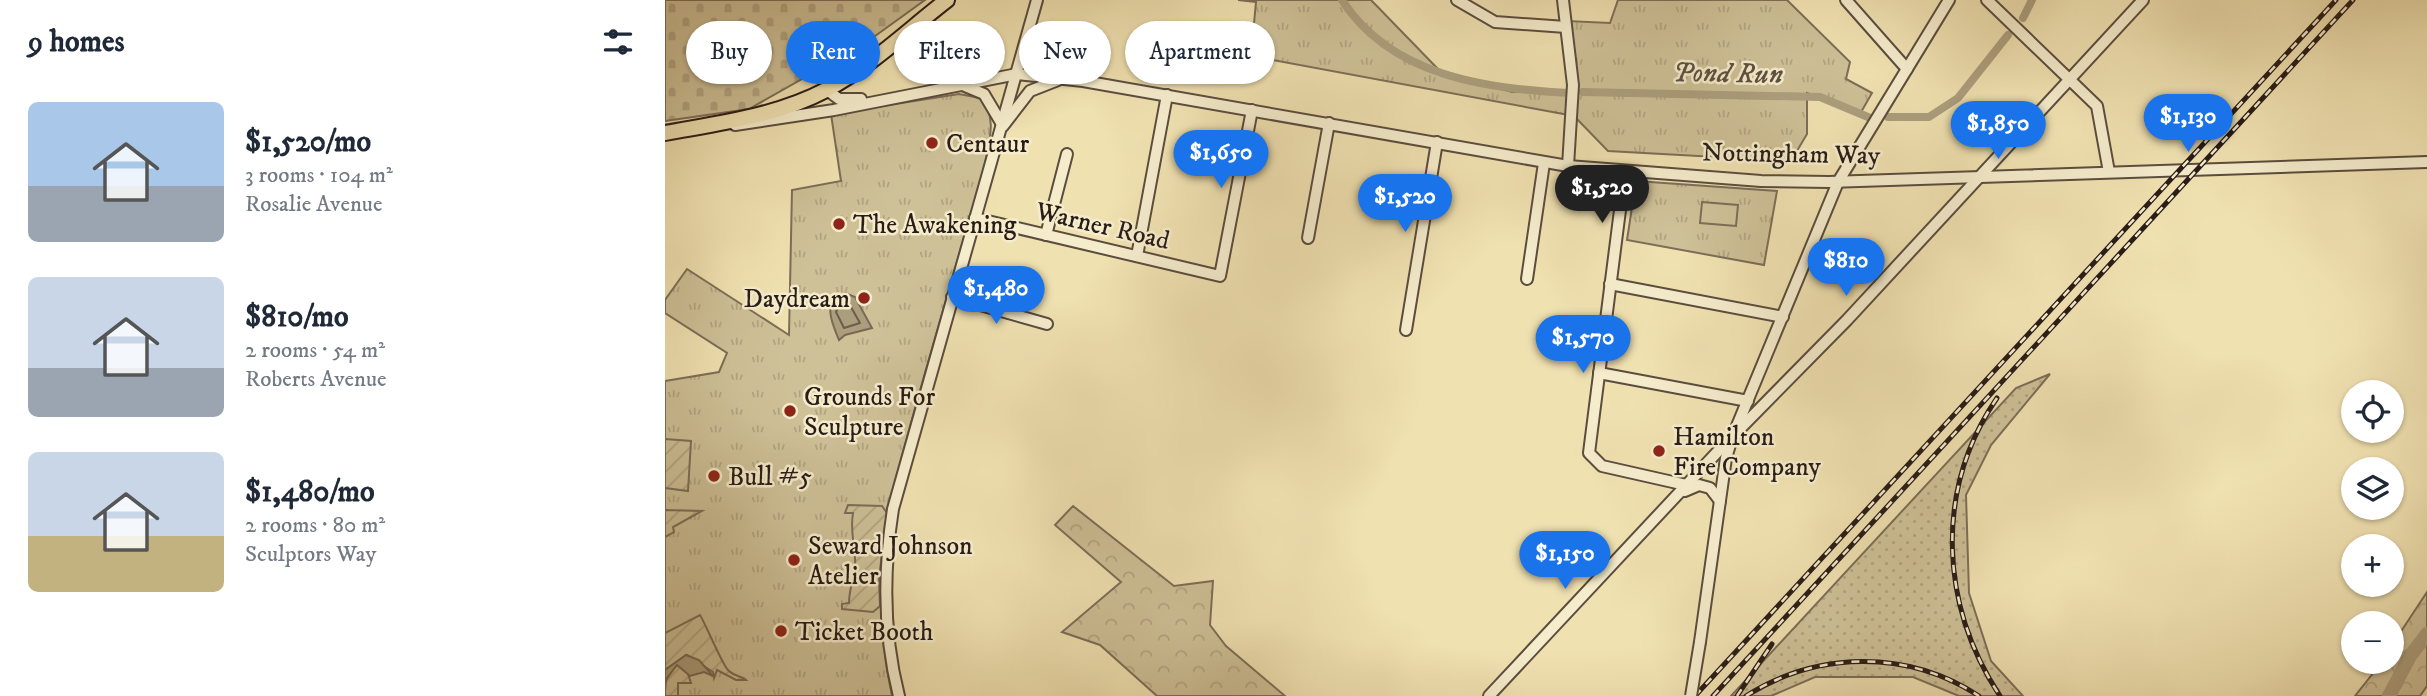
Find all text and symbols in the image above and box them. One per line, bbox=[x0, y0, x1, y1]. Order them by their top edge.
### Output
chip: Buy bbox=[686, 21, 772, 84]
chip: Rent bbox=[786, 21, 880, 84]
chip: Filters bbox=[894, 21, 1005, 84]
chip: New bbox=[1019, 21, 1111, 84]
chip: Apartment bbox=[1125, 21, 1275, 84]
icon: filters bbox=[599, 23, 637, 61]
text: 9 homes bbox=[28, 24, 125, 61]
water label: Pond Run bbox=[1673, 55, 1783, 92]
pin: $1,130 bbox=[2131, 94, 2245, 154]
pin: $1,850 bbox=[1941, 102, 2055, 161]
text: $1,130 bbox=[2160, 102, 2216, 131]
text: $1,850 bbox=[1967, 109, 2029, 138]
text: $1,520/mo bbox=[245, 124, 371, 161]
place label: Centaur bbox=[946, 128, 1029, 161]
icon: home bbox=[84, 130, 168, 214]
pin: $1,650 bbox=[1164, 130, 1278, 190]
marker: Centaur bbox=[924, 135, 940, 151]
street label: Nottingham Way bbox=[1702, 136, 1881, 173]
text: $1,650 bbox=[1190, 138, 1252, 167]
text: 3 rooms · 104 m² bbox=[245, 161, 393, 190]
pin: $1,520 bbox=[1545, 166, 1659, 225]
text: $1,520 bbox=[1571, 173, 1633, 202]
pin: $1,520 bbox=[1348, 174, 1462, 234]
text: $1,520 bbox=[1374, 182, 1436, 211]
text: Rosalie Avenue bbox=[245, 190, 382, 219]
street label: Warner Road bbox=[1032, 195, 1173, 258]
place label: The Awakening bbox=[853, 209, 1017, 242]
marker: The Awakening bbox=[831, 216, 847, 232]
pin: $810 bbox=[1805, 238, 1887, 298]
text: $810 bbox=[1824, 246, 1868, 275]
pin: $1,480 bbox=[939, 266, 1053, 326]
text: $1,480 bbox=[964, 274, 1028, 303]
place label: Daydream bbox=[744, 283, 850, 316]
marker: Daydream bbox=[856, 290, 872, 306]
text: $810/mo bbox=[245, 299, 349, 336]
icon: home bbox=[84, 305, 168, 389]
pin: $1,570 bbox=[1526, 316, 1640, 375]
text: $1,570 bbox=[1552, 323, 1614, 352]
text: 2 rooms · 54 m² bbox=[245, 336, 385, 365]
text: Roberts Avenue bbox=[245, 365, 387, 394]
map controls bbox=[2341, 380, 2404, 674]
button: locate bbox=[2341, 380, 2404, 443]
place label: Grounds For Sculpture bbox=[804, 381, 935, 444]
marker: Grounds For Sculpture bbox=[782, 403, 798, 419]
place label: Hamilton Fire Company bbox=[1673, 421, 1822, 484]
marker: Hamilton Fire Company bbox=[1651, 443, 1667, 459]
button: layers bbox=[2341, 457, 2404, 520]
place label: Bull #5 bbox=[728, 461, 812, 494]
marker: Bull #5 bbox=[706, 468, 722, 484]
text: $1,480/mo bbox=[245, 474, 375, 511]
icon: home bbox=[84, 480, 168, 564]
text: 2 rooms · 80 m² bbox=[245, 511, 385, 540]
place label: Seward Johnson Atelier bbox=[808, 530, 973, 593]
pin: $1,150 bbox=[1508, 532, 1622, 591]
button: + bbox=[2341, 534, 2404, 597]
text: $1,150 bbox=[1535, 539, 1595, 568]
text: Sculptors Way bbox=[245, 540, 376, 569]
marker: Seward Johnson Atelier bbox=[786, 552, 802, 568]
button: − bbox=[2341, 611, 2404, 674]
place label: Ticket Booth bbox=[795, 616, 934, 649]
marker: Ticket Booth bbox=[773, 623, 789, 639]

